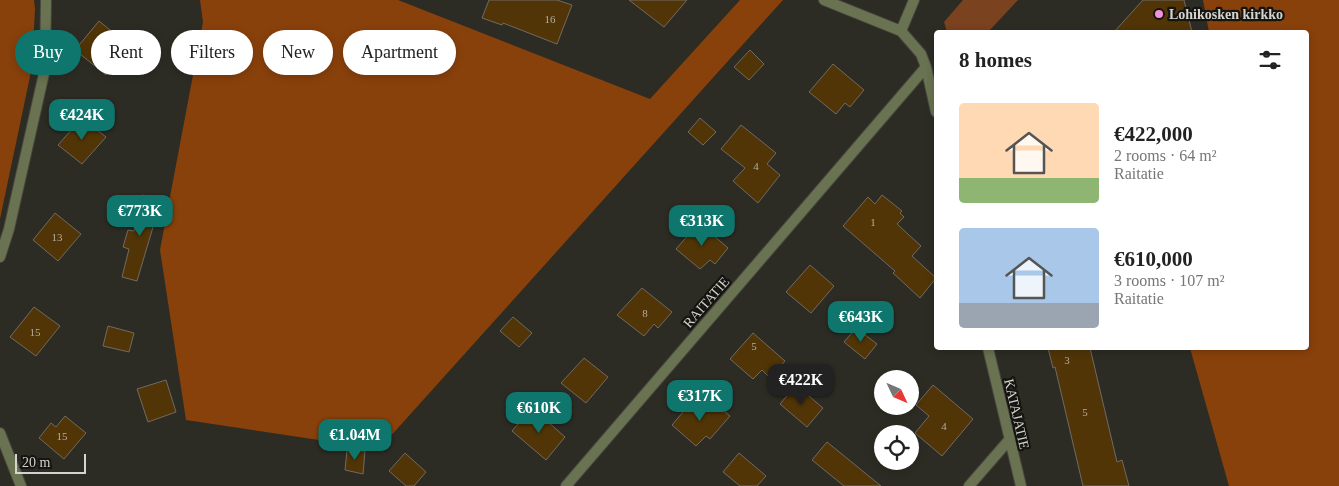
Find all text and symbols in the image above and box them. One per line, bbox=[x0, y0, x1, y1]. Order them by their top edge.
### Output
place label: Lohikosken kirkko bbox=[1169, 7, 1283, 22]
marker: Lohikosken kirkko bbox=[1153, 8, 1165, 20]
house number: 16 bbox=[545, 13, 556, 25]
chip: Buy bbox=[15, 30, 81, 75]
chip: Rent bbox=[91, 30, 161, 75]
chip: Filters bbox=[171, 30, 253, 75]
chip: New bbox=[263, 30, 333, 75]
chip: Apartment bbox=[343, 30, 456, 75]
icon: filters bbox=[1256, 46, 1284, 74]
text: 8 homes bbox=[959, 48, 1032, 72]
pin: €424K bbox=[47, 98, 117, 141]
text: €424K bbox=[60, 106, 104, 123]
text: €422,000 bbox=[1114, 122, 1193, 146]
icon: home bbox=[999, 123, 1059, 183]
text: 2 rooms · 64 m² bbox=[1114, 147, 1217, 164]
house number: 4 bbox=[753, 160, 759, 172]
text: Raitatie bbox=[1114, 165, 1164, 182]
pin: €773K bbox=[105, 194, 175, 237]
text: €773K bbox=[118, 202, 162, 219]
pin: €313K bbox=[667, 204, 737, 247]
text: €313K bbox=[680, 212, 724, 229]
house number: 1 bbox=[870, 216, 876, 228]
house number: 13 bbox=[52, 231, 63, 243]
text: €610,000 bbox=[1114, 247, 1193, 271]
icon: home bbox=[999, 248, 1059, 308]
text: 3 rooms · 107 m² bbox=[1114, 272, 1225, 289]
street label: RAITATIE bbox=[680, 274, 732, 331]
text: Raitatie bbox=[1114, 290, 1164, 307]
pin: €643K bbox=[826, 300, 896, 343]
house number: 8 bbox=[642, 307, 648, 319]
text: €643K bbox=[839, 308, 883, 325]
house number: 15 bbox=[30, 326, 41, 338]
house number: 5 bbox=[751, 340, 757, 352]
house number: 3 bbox=[1064, 354, 1070, 366]
pin: €422K bbox=[766, 364, 836, 406]
north arrow bbox=[874, 370, 919, 415]
map controls bbox=[874, 370, 919, 470]
text: €422K bbox=[779, 371, 823, 388]
street label: KATAJATIE bbox=[1001, 377, 1032, 451]
pin: €317K bbox=[665, 380, 735, 422]
text: €317K bbox=[678, 387, 722, 404]
pin: €610K bbox=[504, 392, 574, 434]
text: €610K bbox=[517, 399, 561, 416]
house number: 5 bbox=[1082, 406, 1088, 418]
pin: €1.04M bbox=[314, 418, 396, 461]
house number: 4 bbox=[941, 420, 947, 432]
button: locate bbox=[874, 425, 919, 470]
text: €1.04M bbox=[329, 426, 381, 443]
house number: 15 bbox=[57, 430, 68, 442]
scale bar bbox=[15, 451, 86, 474]
text: 20 m bbox=[22, 455, 50, 470]

